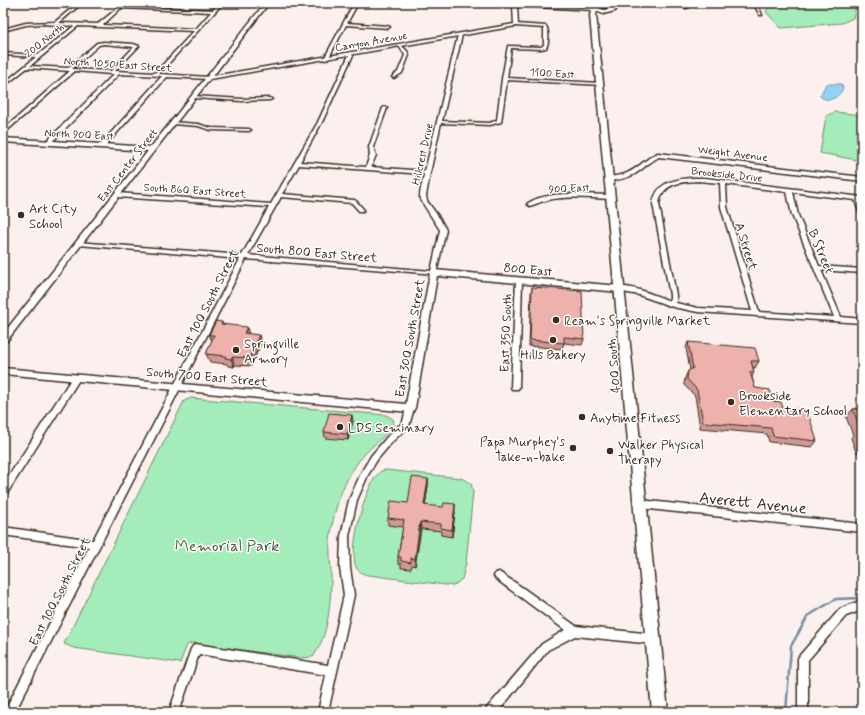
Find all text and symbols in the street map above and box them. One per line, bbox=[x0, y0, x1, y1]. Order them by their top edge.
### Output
street label: 200 North bbox=[22, 21, 67, 61]
street label: Canyon Avenue bbox=[334, 29, 408, 55]
street label: North 1050 East Street bbox=[63, 54, 173, 76]
street label: 1100 East bbox=[529, 66, 575, 82]
street label: Hillcrest Drive bbox=[409, 122, 437, 187]
street label: North 900 East bbox=[44, 126, 114, 144]
street label: East Center Street bbox=[95, 126, 161, 205]
street label: Weight Avenue bbox=[697, 143, 769, 165]
street label: Brookside Drive bbox=[691, 164, 763, 186]
street label: South 860 East Street bbox=[143, 180, 247, 202]
street label: 900 East bbox=[548, 181, 590, 197]
place label: Art City School bbox=[29, 201, 77, 233]
marker: Art City School bbox=[16, 210, 26, 220]
street label: A Street bbox=[730, 220, 761, 273]
street label: B Street bbox=[804, 227, 838, 277]
street label: South 800 East Street bbox=[256, 240, 378, 267]
street label: East 100 South Street bbox=[174, 246, 243, 361]
street label: 800 East bbox=[503, 260, 553, 281]
street label: East 300 South Street bbox=[392, 277, 429, 399]
street label: East 350 South bbox=[497, 293, 516, 373]
place label: Ream's Springville Market bbox=[564, 313, 710, 331]
marker: Ream's Springville Market bbox=[551, 315, 561, 325]
marker: Hills Bakery bbox=[548, 335, 558, 345]
place label: Springville Armory bbox=[244, 336, 300, 368]
street label: 400 South bbox=[604, 338, 625, 394]
marker: Springville Armory bbox=[231, 345, 241, 355]
place label: Hills Bakery bbox=[520, 347, 586, 364]
street label: South 700 East Street bbox=[145, 364, 269, 391]
place label: Brookside Elementary School bbox=[739, 388, 847, 420]
marker: Brookside Elementary School bbox=[726, 397, 736, 407]
place label: Anytime Fitness bbox=[590, 410, 680, 427]
marker: Anytime Fitness bbox=[577, 412, 587, 422]
place label: LDS Seminary bbox=[348, 420, 434, 437]
marker: LDS Seminary bbox=[335, 422, 345, 432]
place label: Papa Murphey's Take-n-bake bbox=[480, 434, 565, 466]
place label: Walker Physical Therapy bbox=[618, 437, 704, 469]
marker: Papa Murphey's Take-n-bake bbox=[568, 443, 578, 453]
marker: Walker Physical Therapy bbox=[605, 446, 615, 456]
street label: Averett Avenue bbox=[698, 487, 808, 520]
street label: East 100 South Street bbox=[26, 534, 95, 649]
park label: Memorial Park bbox=[175, 536, 279, 557]

